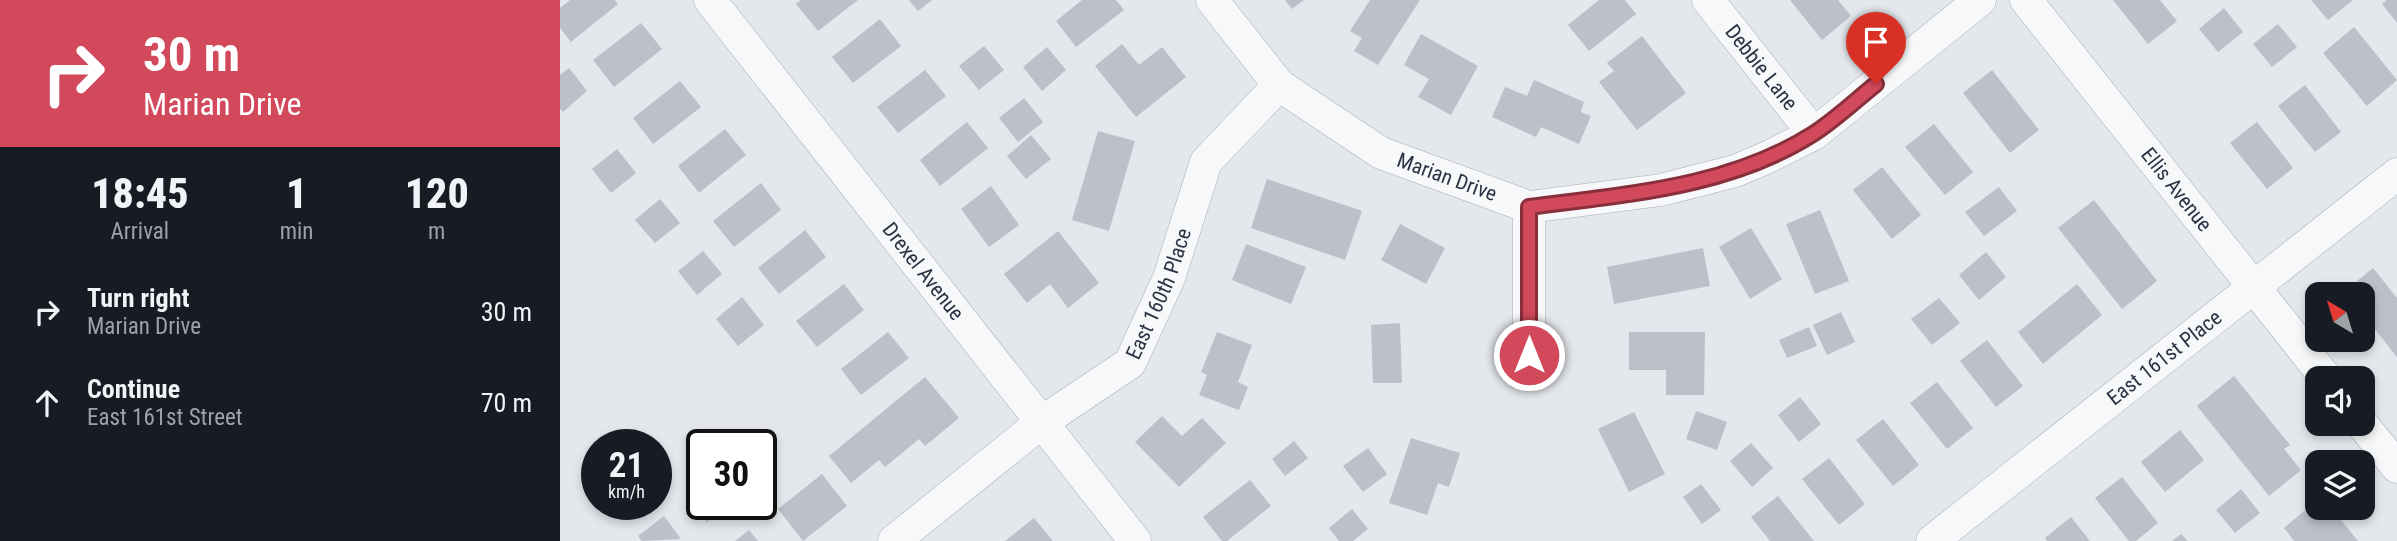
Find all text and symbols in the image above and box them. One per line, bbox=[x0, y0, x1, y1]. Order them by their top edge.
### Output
pin bbox=[1846, 12.0, 1906, 84]
street label: Debbie Lane bbox=[1720, 20, 1803, 115]
icon: arrive bbox=[1857, 23, 1895, 61]
text: 30 m bbox=[143, 26, 240, 83]
icon: right bbox=[28, 28, 119, 119]
text: Marian Drive bbox=[143, 85, 302, 123]
street label: Ellis Avenue bbox=[2136, 143, 2217, 236]
street label: Marian Drive bbox=[1394, 148, 1500, 206]
text: 18:45 bbox=[91, 169, 188, 218]
text: 1 bbox=[286, 169, 307, 218]
text: 120 bbox=[405, 169, 469, 218]
text: Arrival bbox=[111, 218, 169, 245]
text: min bbox=[280, 218, 313, 245]
text: m bbox=[428, 218, 445, 245]
street label: Drexel Avenue bbox=[878, 218, 969, 325]
street label: East 160th Place bbox=[1121, 225, 1196, 363]
north arrow bbox=[2305, 282, 2375, 352]
map controls bbox=[2305, 282, 2375, 520]
text: Turn right bbox=[87, 283, 189, 313]
icon: right bbox=[28, 293, 66, 331]
text: 30 m bbox=[481, 297, 532, 327]
street label: East 161st Place bbox=[2102, 305, 2226, 410]
text: Marian Drive bbox=[87, 313, 201, 340]
position arrow bbox=[1492, 318, 1566, 392]
button: sound bbox=[2305, 366, 2375, 436]
text: Continue bbox=[87, 374, 180, 404]
icon: ahead bbox=[28, 384, 66, 422]
text: 70 m bbox=[481, 388, 532, 418]
text: East 161st Street bbox=[87, 404, 243, 431]
speed limit sign: 30 bbox=[686, 429, 777, 520]
text: 21 bbox=[609, 445, 644, 486]
button: layers bbox=[2305, 450, 2375, 520]
text: km/h bbox=[608, 481, 645, 502]

